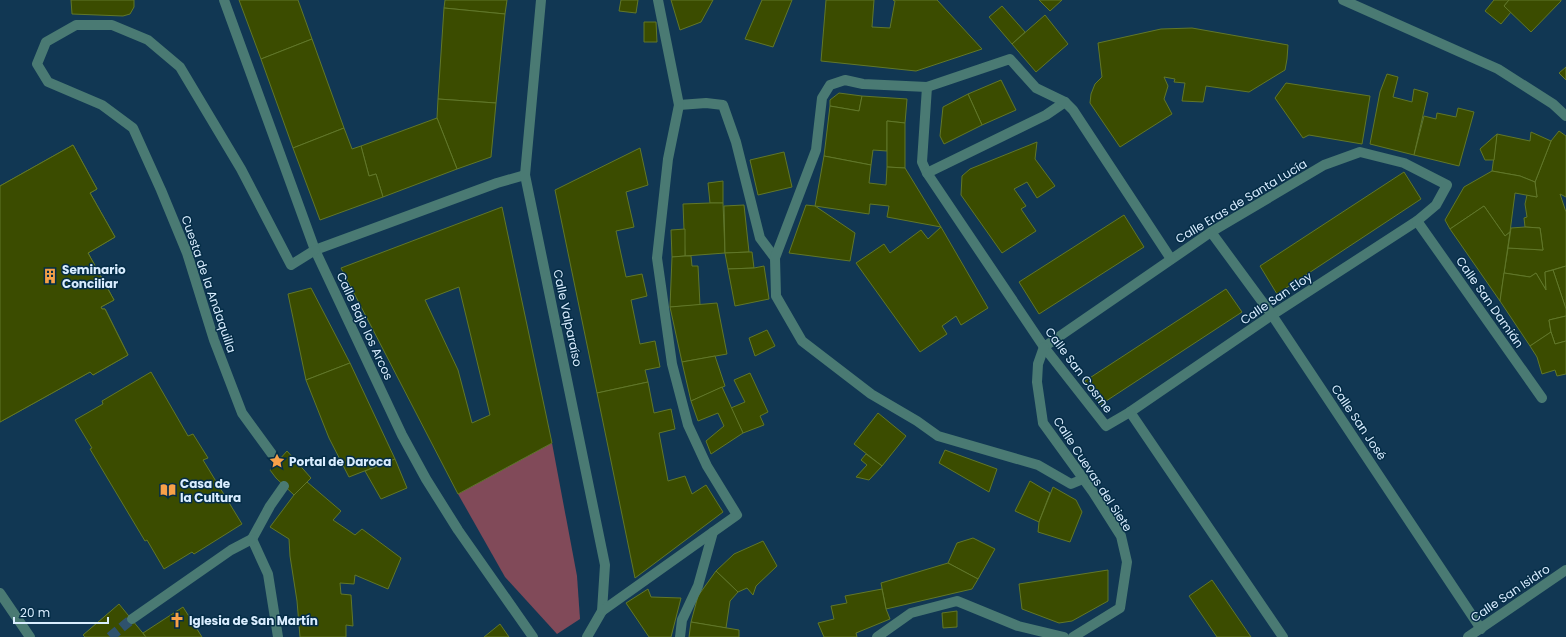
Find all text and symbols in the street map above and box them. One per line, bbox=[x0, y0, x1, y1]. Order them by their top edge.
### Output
street label: Calle Eras de Santa Lucía bbox=[1172, 155, 1310, 247]
street label: Cuesta de la Andaquilla bbox=[178, 213, 240, 355]
street label: Calle San Damián bbox=[1452, 253, 1528, 351]
place label: Seminario Conciliar bbox=[62, 261, 126, 292]
building icon: Seminario Conciliar bbox=[41, 267, 59, 285]
street label: Calle San Eloy bbox=[1237, 267, 1316, 328]
street label: Calle Valparaíso bbox=[549, 268, 587, 368]
street label: Calle Bajo los Arcos bbox=[333, 269, 397, 383]
street label: Calle San Cosme bbox=[1041, 324, 1117, 416]
street label: Calle San José bbox=[1327, 381, 1391, 463]
street label: Calle Cuevas del Siete bbox=[1049, 413, 1137, 535]
place icon: Portal de Daroca bbox=[268, 452, 286, 470]
place label: Portal de Daroca bbox=[289, 453, 392, 470]
place label: Casa de la Cultura bbox=[180, 475, 241, 506]
library icon: Casa de la Cultura bbox=[159, 481, 177, 499]
street label: Calle San Isidro bbox=[1467, 560, 1553, 626]
scale bar bbox=[14, 599, 108, 625]
text: 20 m bbox=[20, 604, 50, 621]
church icon: Iglesia de San Martín bbox=[168, 611, 186, 629]
place label: Iglesia de San Martín bbox=[189, 612, 318, 629]

